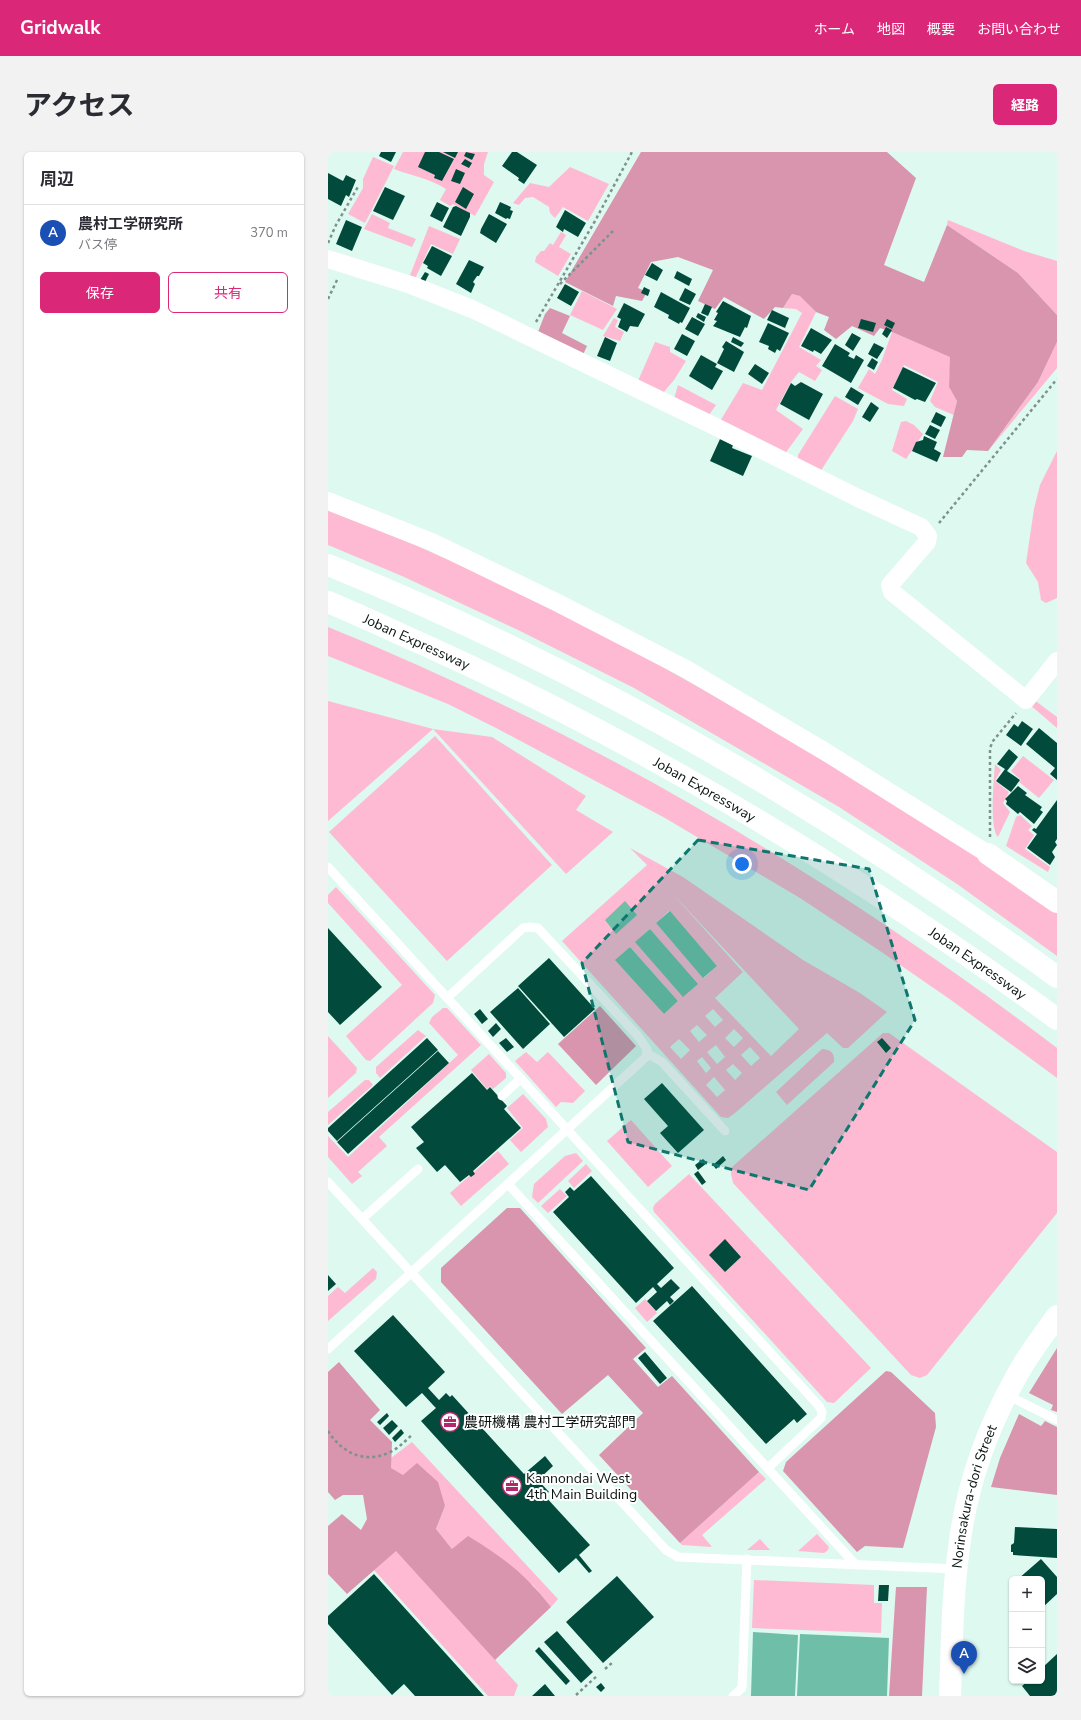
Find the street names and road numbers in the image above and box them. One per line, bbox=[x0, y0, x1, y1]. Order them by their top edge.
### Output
street label: Joban Expressway bbox=[359, 609, 474, 674]
street label: Joban Expressway bbox=[649, 752, 760, 827]
street label: Joban Expressway bbox=[924, 922, 1031, 1004]
street label: Norinsakura-dori Street bbox=[947, 1421, 1001, 1569]

